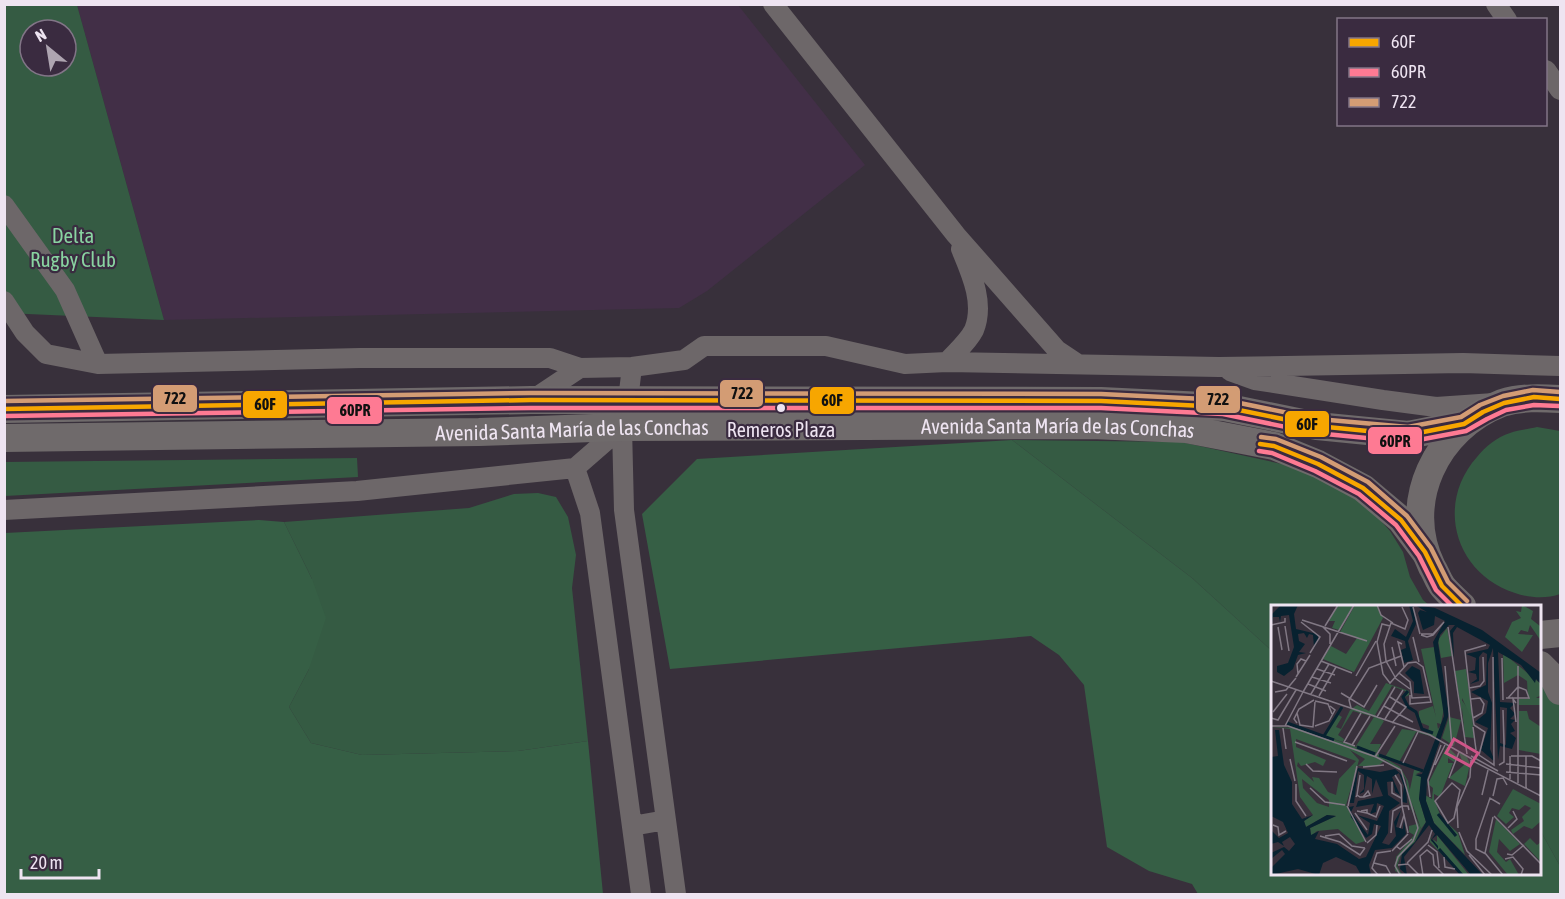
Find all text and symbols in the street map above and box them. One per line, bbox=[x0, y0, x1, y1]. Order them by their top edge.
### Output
north arrow bbox=[18, 18, 78, 78]
legend bbox=[1337, 18, 1547, 126]
text: N bbox=[32, 25, 49, 45]
text: 60F bbox=[1391, 31, 1416, 52]
text: 60PR bbox=[1391, 61, 1426, 82]
text: 722 bbox=[1391, 91, 1416, 112]
park label: Delta Rugby Club bbox=[30, 223, 116, 271]
line badge: 722 bbox=[719, 379, 764, 408]
line badge: 722 bbox=[152, 384, 198, 413]
text: 722 bbox=[731, 384, 753, 402]
line badge: 722 bbox=[1195, 385, 1241, 414]
line badge: 60F bbox=[809, 386, 855, 415]
text: 722 bbox=[164, 389, 186, 407]
line badge: 60F bbox=[242, 390, 288, 419]
text: 722 bbox=[1207, 390, 1229, 408]
text: 60F bbox=[821, 391, 843, 409]
text: 60F bbox=[254, 395, 276, 413]
line badge: 60PR bbox=[326, 396, 383, 425]
text: 60PR bbox=[340, 401, 370, 419]
marker: Remeros Plaza bbox=[775, 402, 787, 414]
line badge: 60F bbox=[1284, 410, 1330, 438]
street label: Avenida Santa María de las Conchas bbox=[921, 413, 1197, 442]
street label: Avenida Santa María de las Conchas bbox=[435, 415, 709, 445]
text: 60F bbox=[1296, 415, 1318, 433]
place label: Remeros Plaza bbox=[727, 418, 835, 441]
line badge: 60PR bbox=[1367, 426, 1423, 455]
text: 60PR bbox=[1380, 432, 1410, 450]
inset map bbox=[1271, 605, 1541, 875]
scale bar bbox=[21, 842, 99, 880]
text: 20 m bbox=[30, 852, 62, 873]

